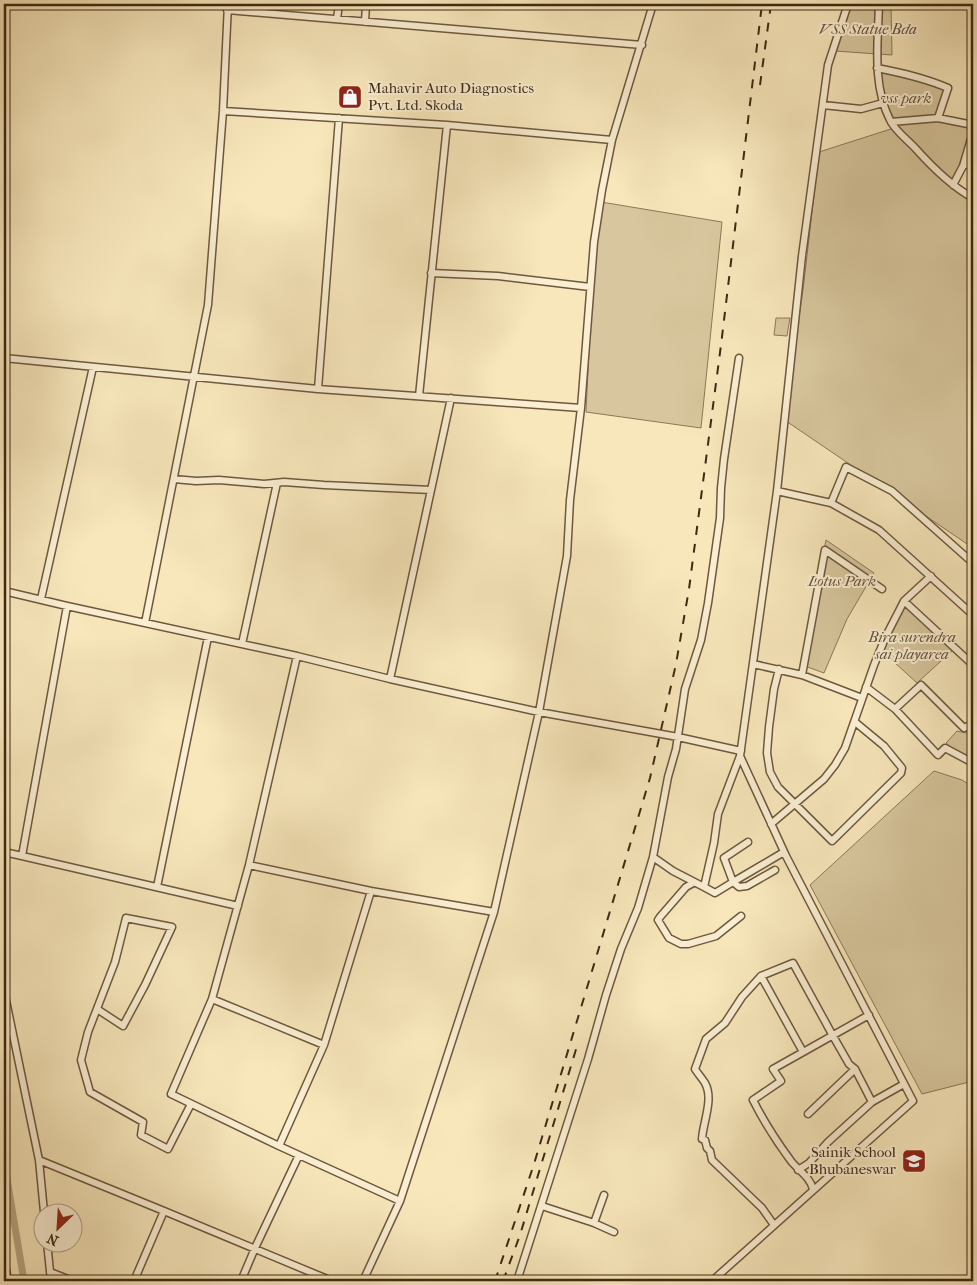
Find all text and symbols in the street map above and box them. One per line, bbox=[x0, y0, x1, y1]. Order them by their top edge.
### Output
park label: VSS Statue Bda bbox=[819, 20, 917, 38]
place label: Mahavir Auto Diagnostics Pvt. Ltd. Skoda bbox=[368, 79, 534, 114]
shop icon: Mahavir Auto Diagnostics Pvt. Ltd. Skoda bbox=[337, 84, 363, 110]
park label: vss park bbox=[881, 89, 932, 107]
park label: Lotus Park bbox=[807, 572, 876, 590]
park label: Bira surendra sai playarea bbox=[867, 628, 956, 663]
place label: Sainik School Bhubaneswar bbox=[809, 1143, 897, 1178]
school or university icon: Sainik School Bhubaneswar bbox=[901, 1148, 927, 1174]
north arrow bbox=[32, 1202, 82, 1252]
text: N bbox=[44, 1229, 61, 1249]

